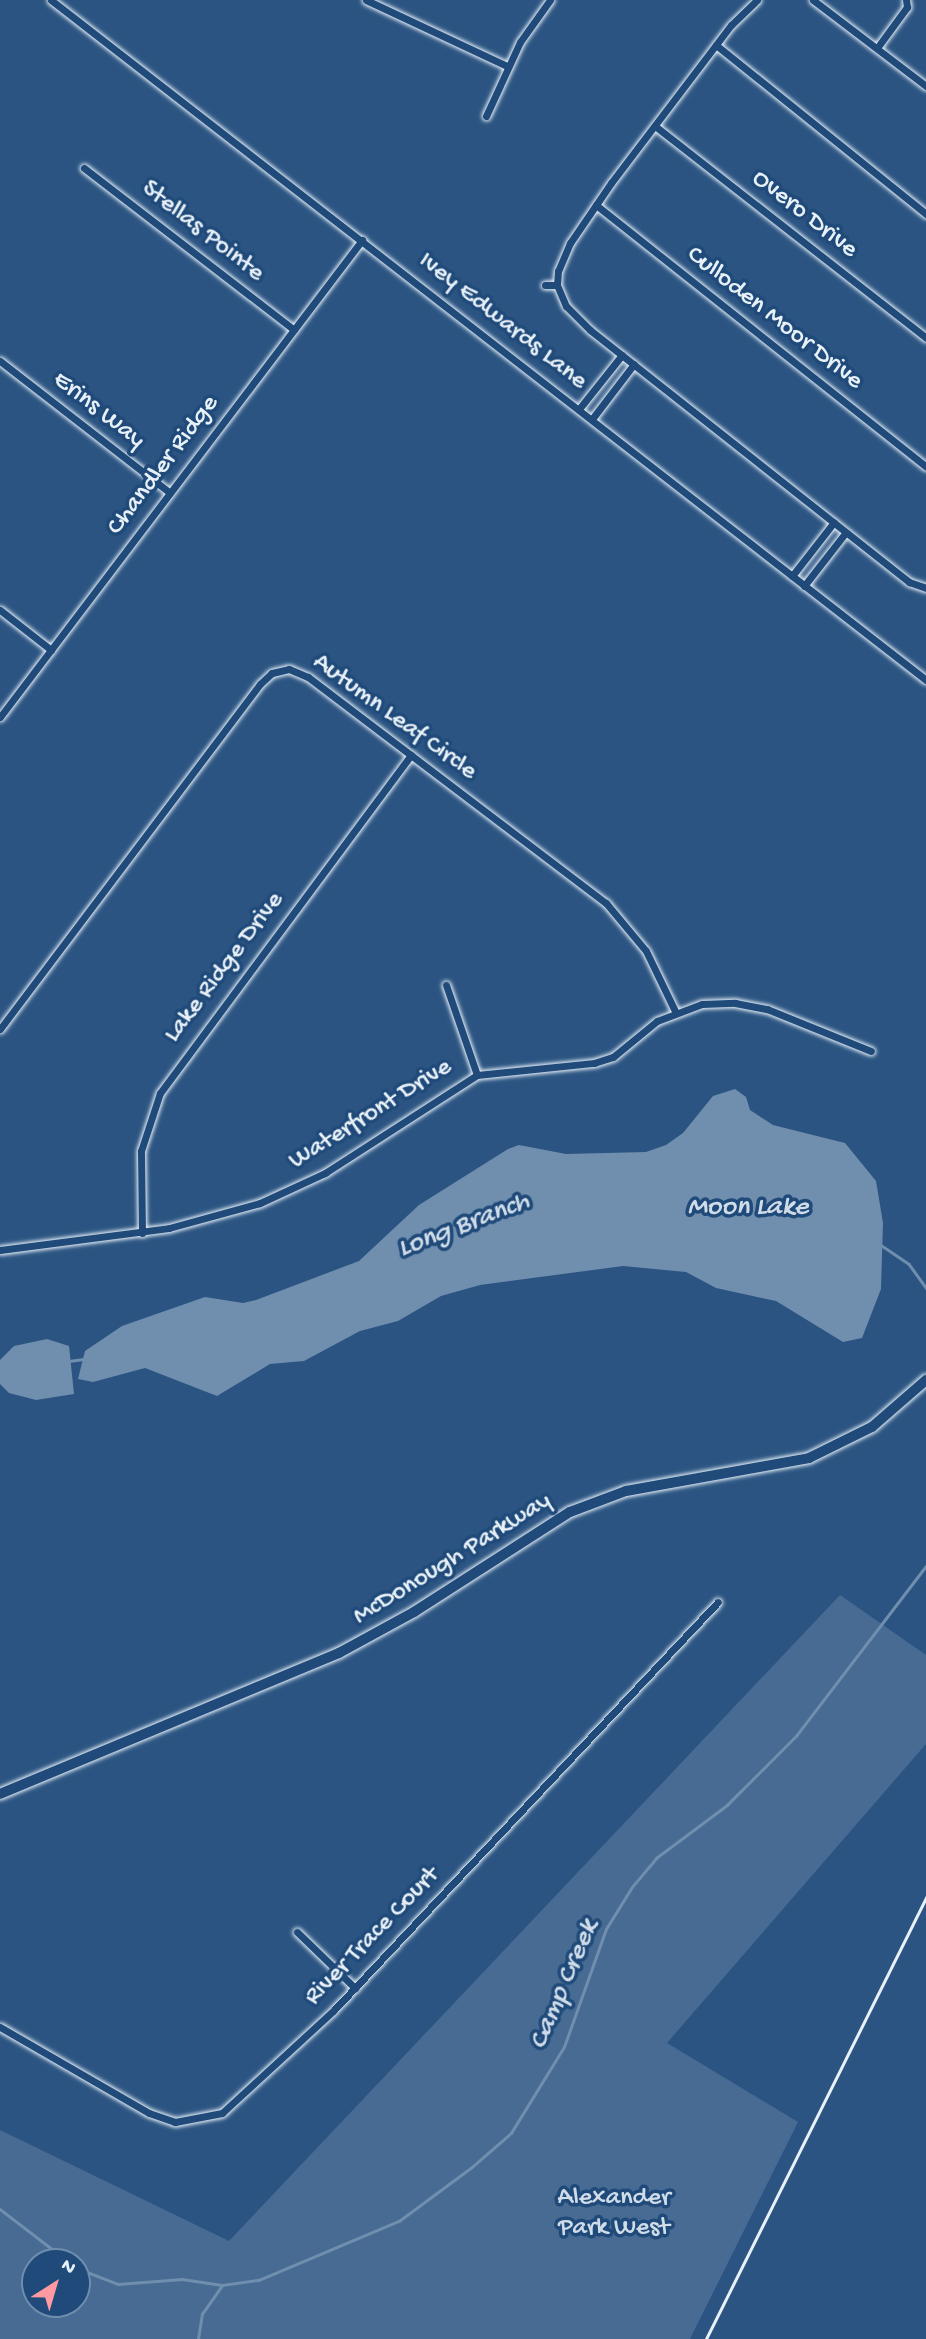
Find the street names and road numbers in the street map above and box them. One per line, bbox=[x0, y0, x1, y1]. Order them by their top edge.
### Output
street label: Overo Drive bbox=[745, 164, 863, 266]
street label: Stellas Pointe bbox=[134, 174, 270, 290]
street label: Culloden Moor Drive bbox=[680, 240, 868, 398]
street label: Ivey Edwards Lane bbox=[411, 246, 593, 398]
street label: Erins Way bbox=[46, 365, 150, 457]
street label: Chandler Ridge bbox=[101, 390, 227, 542]
street label: Autumn Leaf Circle bbox=[306, 648, 482, 788]
street label: Lake Ridge Drive bbox=[158, 886, 292, 1050]
street label: Waterfront Drive bbox=[284, 1052, 458, 1178]
street label: McDonough Parkway bbox=[348, 1487, 558, 1633]
street label: River Trace Court bbox=[299, 1861, 447, 2013]

